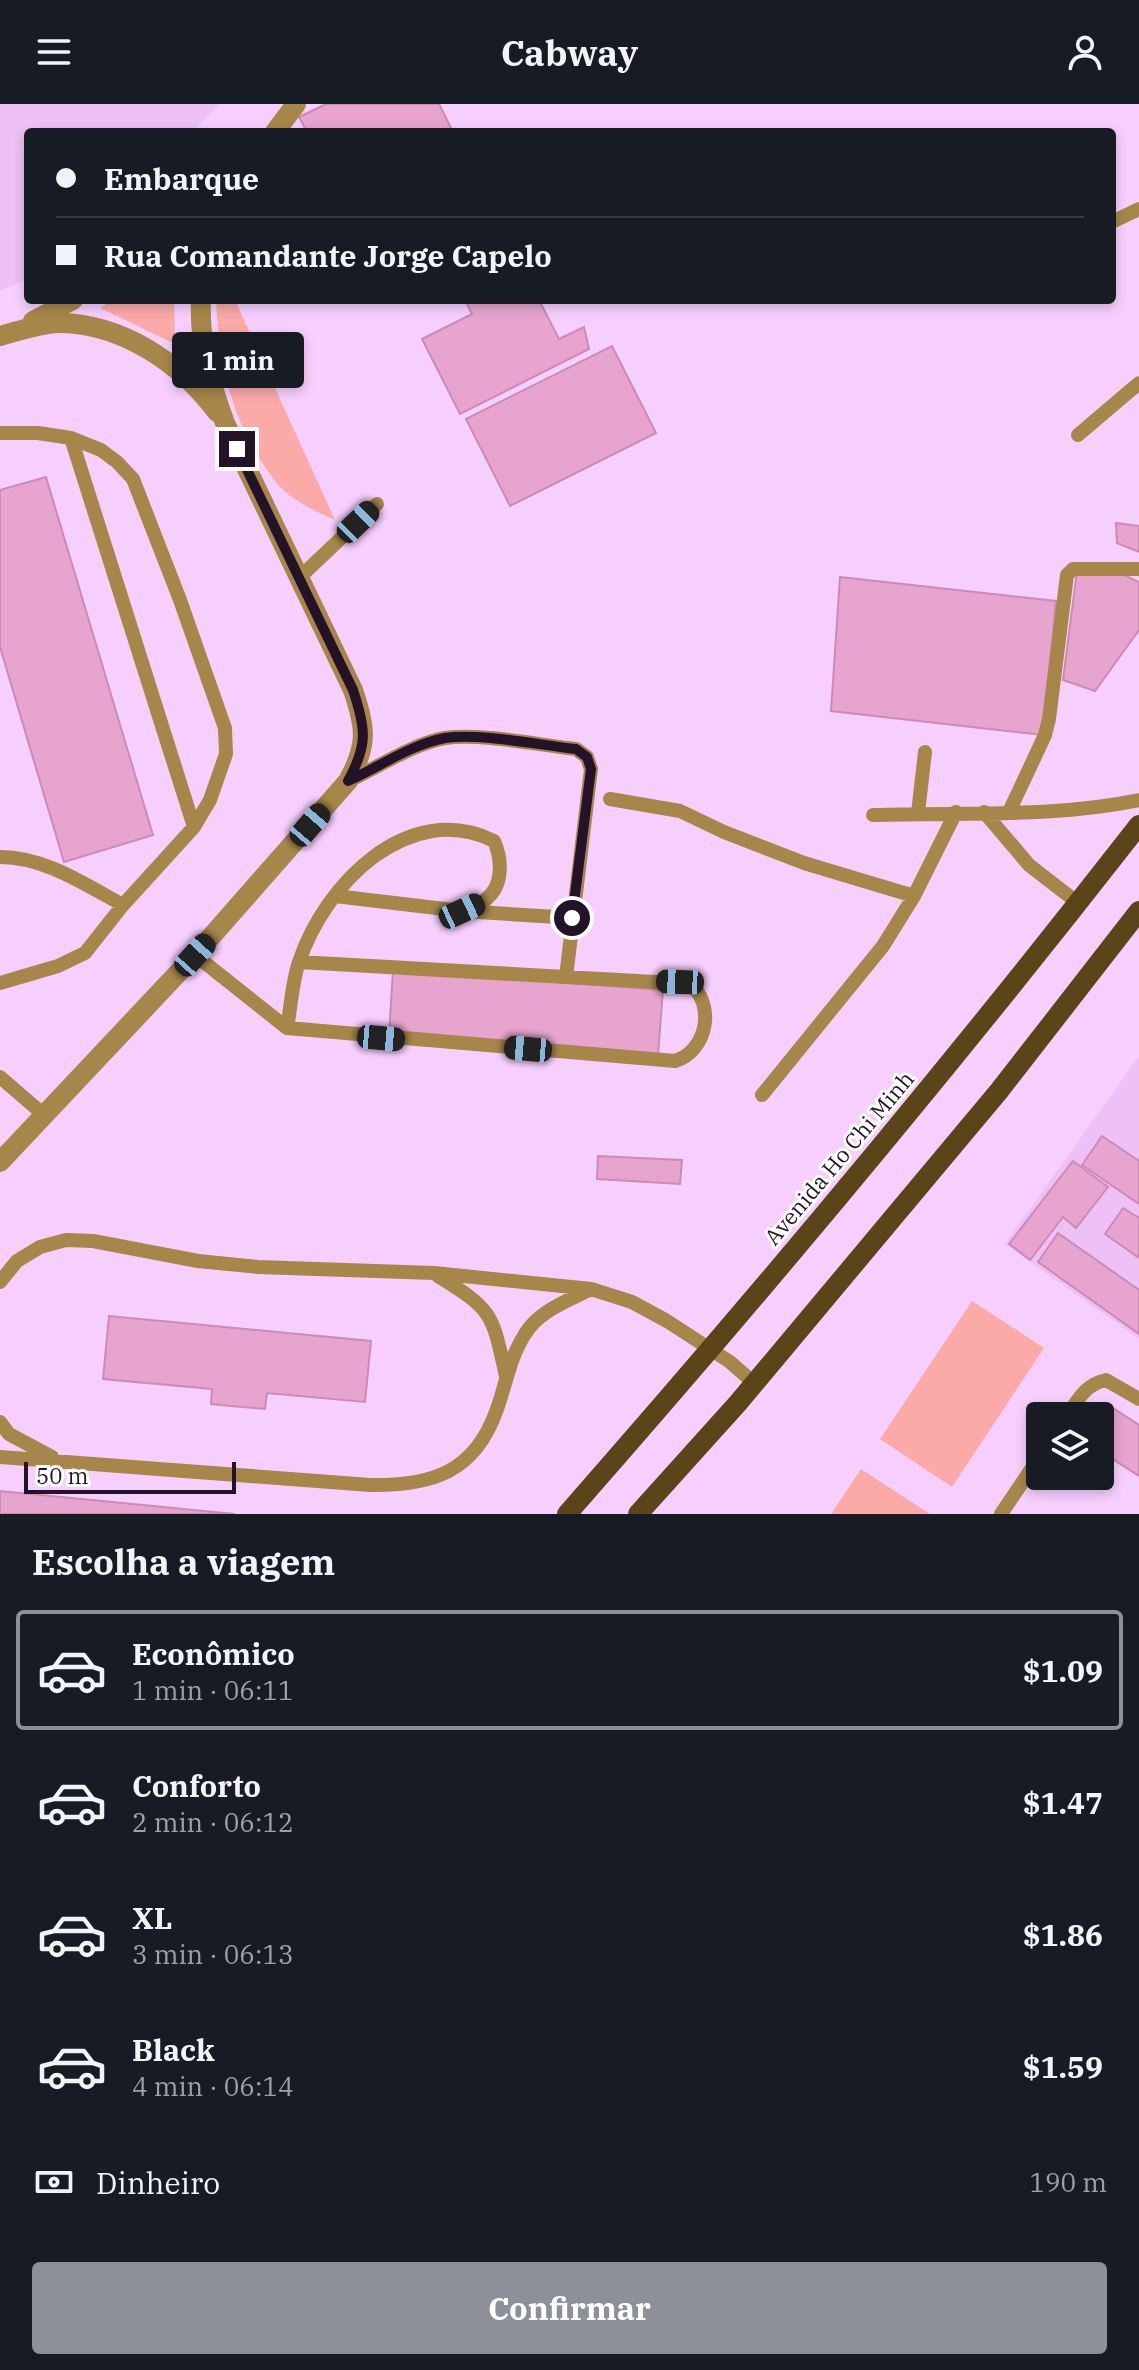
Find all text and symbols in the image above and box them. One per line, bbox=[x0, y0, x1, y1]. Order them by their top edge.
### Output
text: Cabway bbox=[501, 29, 638, 76]
icon: menu bbox=[32, 30, 76, 74]
icon: person bbox=[1063, 30, 1107, 74]
text: Embarque bbox=[104, 159, 259, 198]
text: Rua Comandante Jorge Capelo bbox=[104, 236, 552, 275]
callout: 1 min bbox=[171, 333, 303, 389]
text: 1 min bbox=[202, 343, 274, 377]
route end bbox=[219, 431, 255, 467]
car bbox=[332, 497, 384, 547]
car bbox=[285, 799, 335, 851]
car bbox=[435, 890, 489, 932]
route start bbox=[554, 900, 590, 936]
car bbox=[170, 929, 220, 981]
car bbox=[656, 969, 704, 995]
car bbox=[356, 1024, 406, 1052]
car bbox=[503, 1035, 553, 1063]
street label: Avenida Ho Chi Minh bbox=[757, 1065, 920, 1251]
map controls bbox=[1026, 1402, 1114, 1490]
button: layers bbox=[1026, 1402, 1114, 1490]
scale bar bbox=[24, 1458, 236, 1494]
text: 50 m bbox=[36, 1461, 88, 1490]
text: Escolha a viagem bbox=[32, 1538, 335, 1585]
icon: car bbox=[36, 1634, 108, 1706]
text: Econômico bbox=[132, 1634, 295, 1673]
text: $1.09 bbox=[1023, 1651, 1103, 1690]
text: 1 min · 06:11 bbox=[132, 1673, 294, 1707]
icon: car bbox=[36, 1766, 108, 1838]
text: Conforto bbox=[132, 1766, 261, 1805]
text: $1.47 bbox=[1023, 1783, 1103, 1822]
text: 2 min · 06:12 bbox=[132, 1805, 294, 1839]
icon: car bbox=[36, 1898, 108, 1970]
text: XL bbox=[132, 1898, 172, 1937]
text: $1.86 bbox=[1023, 1915, 1103, 1954]
text: 3 min · 06:13 bbox=[132, 1937, 294, 1971]
icon: car bbox=[36, 2030, 108, 2102]
text: Black bbox=[132, 2030, 215, 2069]
text: $1.59 bbox=[1023, 2047, 1103, 2086]
text: 4 min · 06:14 bbox=[132, 2069, 294, 2103]
icon: cash bbox=[32, 2160, 76, 2204]
text: Dinheiro bbox=[96, 2163, 220, 2202]
text: 190 m bbox=[1029, 2165, 1107, 2199]
button: Confirmar bbox=[32, 2262, 1107, 2354]

